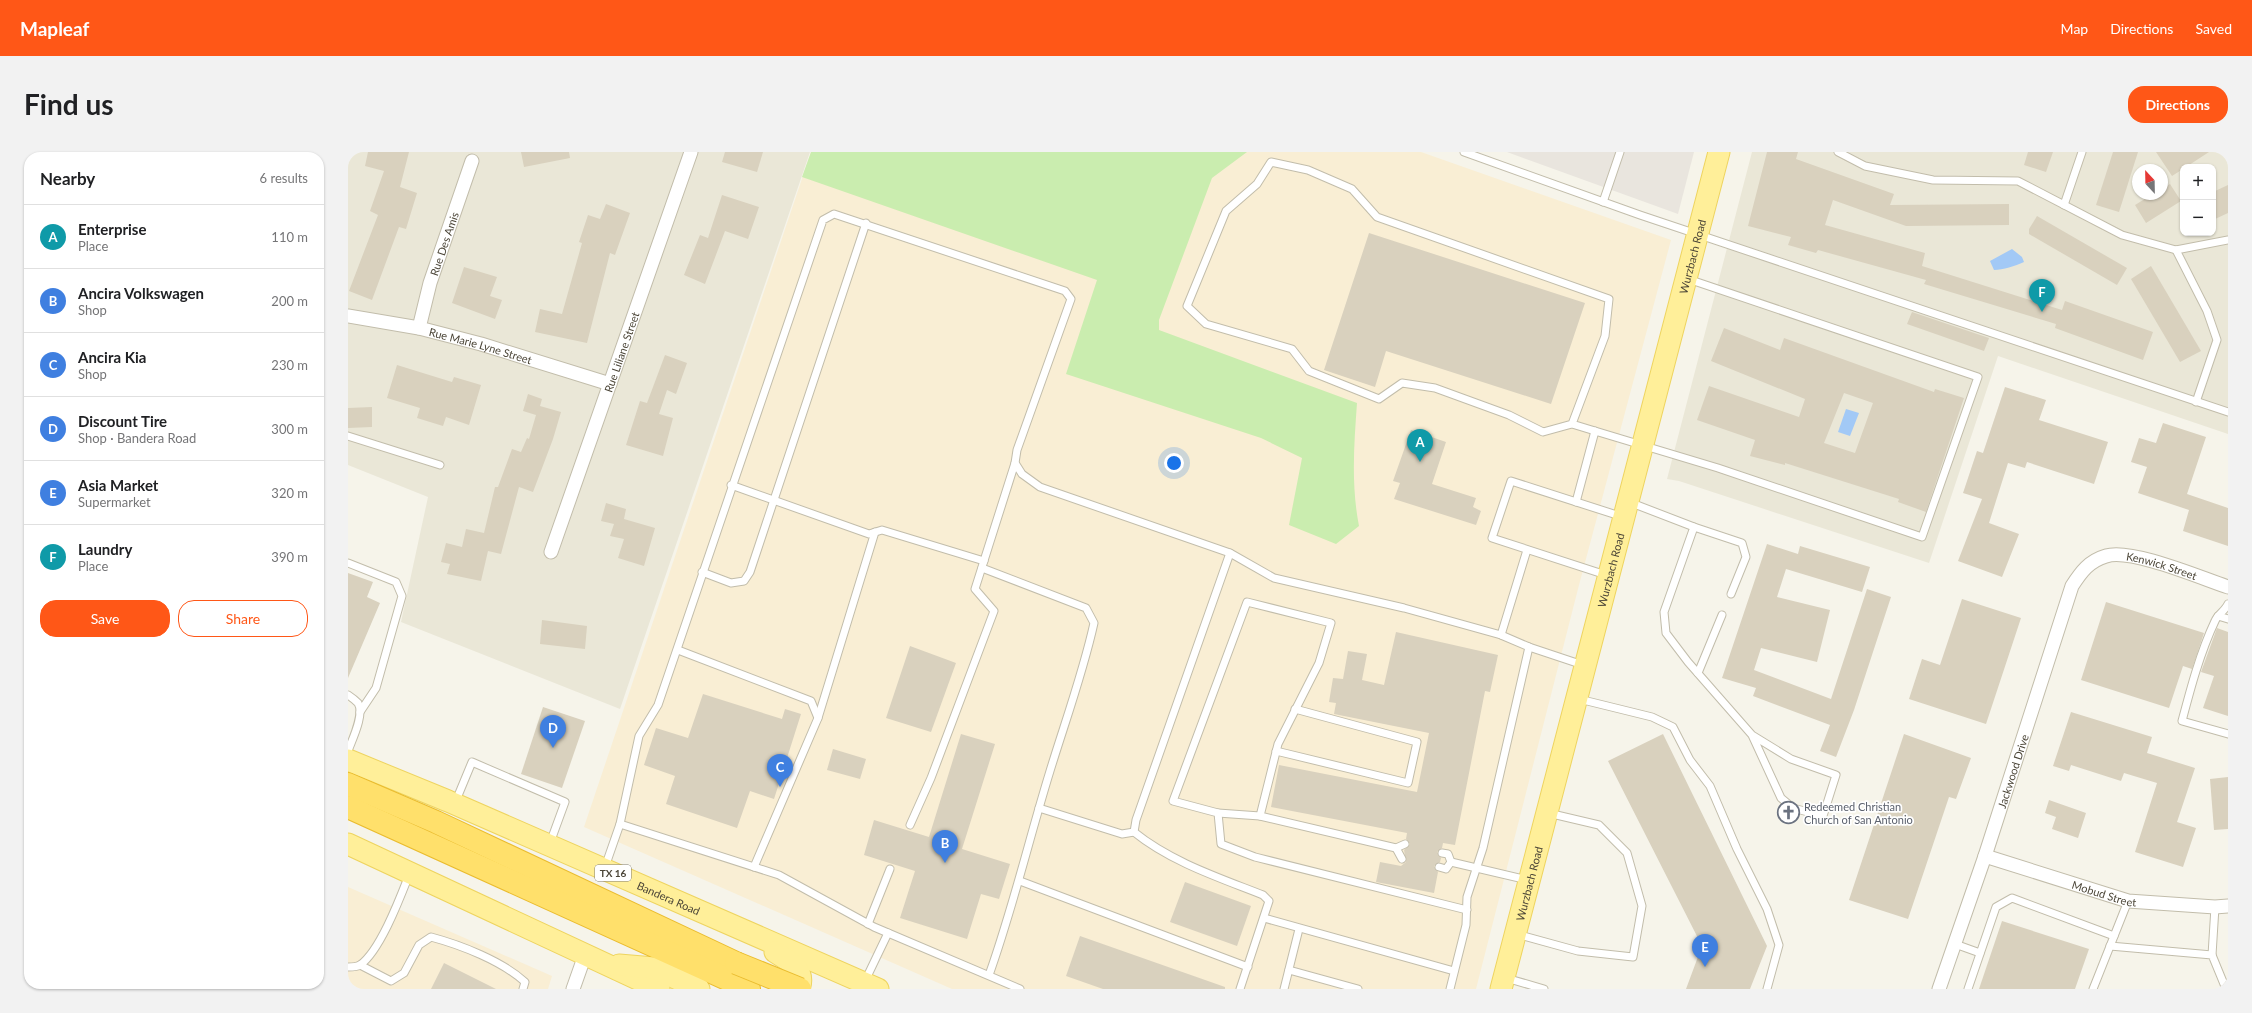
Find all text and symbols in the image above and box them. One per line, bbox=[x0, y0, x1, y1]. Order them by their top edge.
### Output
text: Mapleaf bbox=[20, 17, 89, 40]
text: Map bbox=[2061, 20, 2088, 37]
text: Directions bbox=[2110, 20, 2173, 37]
text: Saved bbox=[2195, 20, 2232, 37]
button: Directions bbox=[2128, 86, 2228, 123]
text: Find us bbox=[24, 87, 114, 121]
north arrow bbox=[2132, 164, 2168, 200]
map controls bbox=[2180, 164, 2216, 236]
button: + bbox=[2180, 164, 2216, 200]
text: Nearby bbox=[40, 168, 95, 189]
text: 6 results bbox=[260, 170, 308, 186]
button: − bbox=[2180, 200, 2216, 236]
street label: Rue Des Amis bbox=[427, 210, 461, 277]
street label: Wurzbach Road bbox=[1676, 218, 1708, 295]
text: Enterprise bbox=[78, 220, 146, 238]
text: A bbox=[48, 229, 58, 245]
text: 110 m bbox=[271, 229, 308, 245]
text: Place bbox=[78, 238, 108, 254]
pin: F bbox=[2029, 279, 2055, 312]
text: Ancira Volkswagen bbox=[78, 284, 204, 302]
text: B bbox=[49, 293, 57, 309]
text: 200 m bbox=[271, 293, 308, 309]
text: Shop bbox=[78, 302, 107, 318]
street label: Rue Liliane Street bbox=[601, 310, 641, 394]
street label: Rue Marie Lyne Street bbox=[428, 324, 534, 366]
text: Ancira Kia bbox=[78, 348, 146, 366]
text: C bbox=[49, 357, 57, 373]
text: 230 m bbox=[271, 357, 308, 373]
text: Shop bbox=[78, 366, 107, 382]
text: Discount Tire bbox=[78, 412, 167, 430]
text: D bbox=[48, 421, 58, 437]
text: 300 m bbox=[271, 421, 308, 437]
pin: A bbox=[1407, 429, 1433, 462]
text: Shop · Bandera Road bbox=[78, 430, 196, 446]
your location bbox=[1164, 453, 1184, 473]
text: Asia Market bbox=[78, 476, 158, 494]
text: E bbox=[49, 485, 57, 501]
text: 320 m bbox=[271, 485, 308, 501]
text: Supermarket bbox=[78, 494, 151, 510]
street label: Wurzbach Road bbox=[1594, 531, 1626, 609]
text: Laundry bbox=[78, 540, 132, 558]
text: F bbox=[49, 549, 57, 565]
text: 390 m bbox=[271, 549, 308, 565]
street label: Kenwick Street bbox=[2125, 549, 2199, 582]
text: Place bbox=[78, 558, 108, 574]
button: Save bbox=[40, 600, 170, 637]
button: Share bbox=[178, 600, 308, 637]
pin: D bbox=[540, 715, 566, 748]
street label: Jackwood Drive bbox=[1994, 732, 2030, 810]
pin: C bbox=[767, 754, 793, 787]
church icon: Redeemed Christian Church of San Antonio bbox=[1775, 799, 1801, 825]
place label: Redeemed Christian Church of San Antonio bbox=[1804, 800, 1913, 826]
pin: B bbox=[932, 830, 958, 863]
street label: Wurzbach Road bbox=[1513, 845, 1544, 922]
road number: TX 16 bbox=[595, 865, 631, 881]
street label: Mobud Street bbox=[2071, 877, 2137, 908]
street label: Bandera Road bbox=[635, 878, 702, 917]
pin: E bbox=[1692, 934, 1718, 967]

